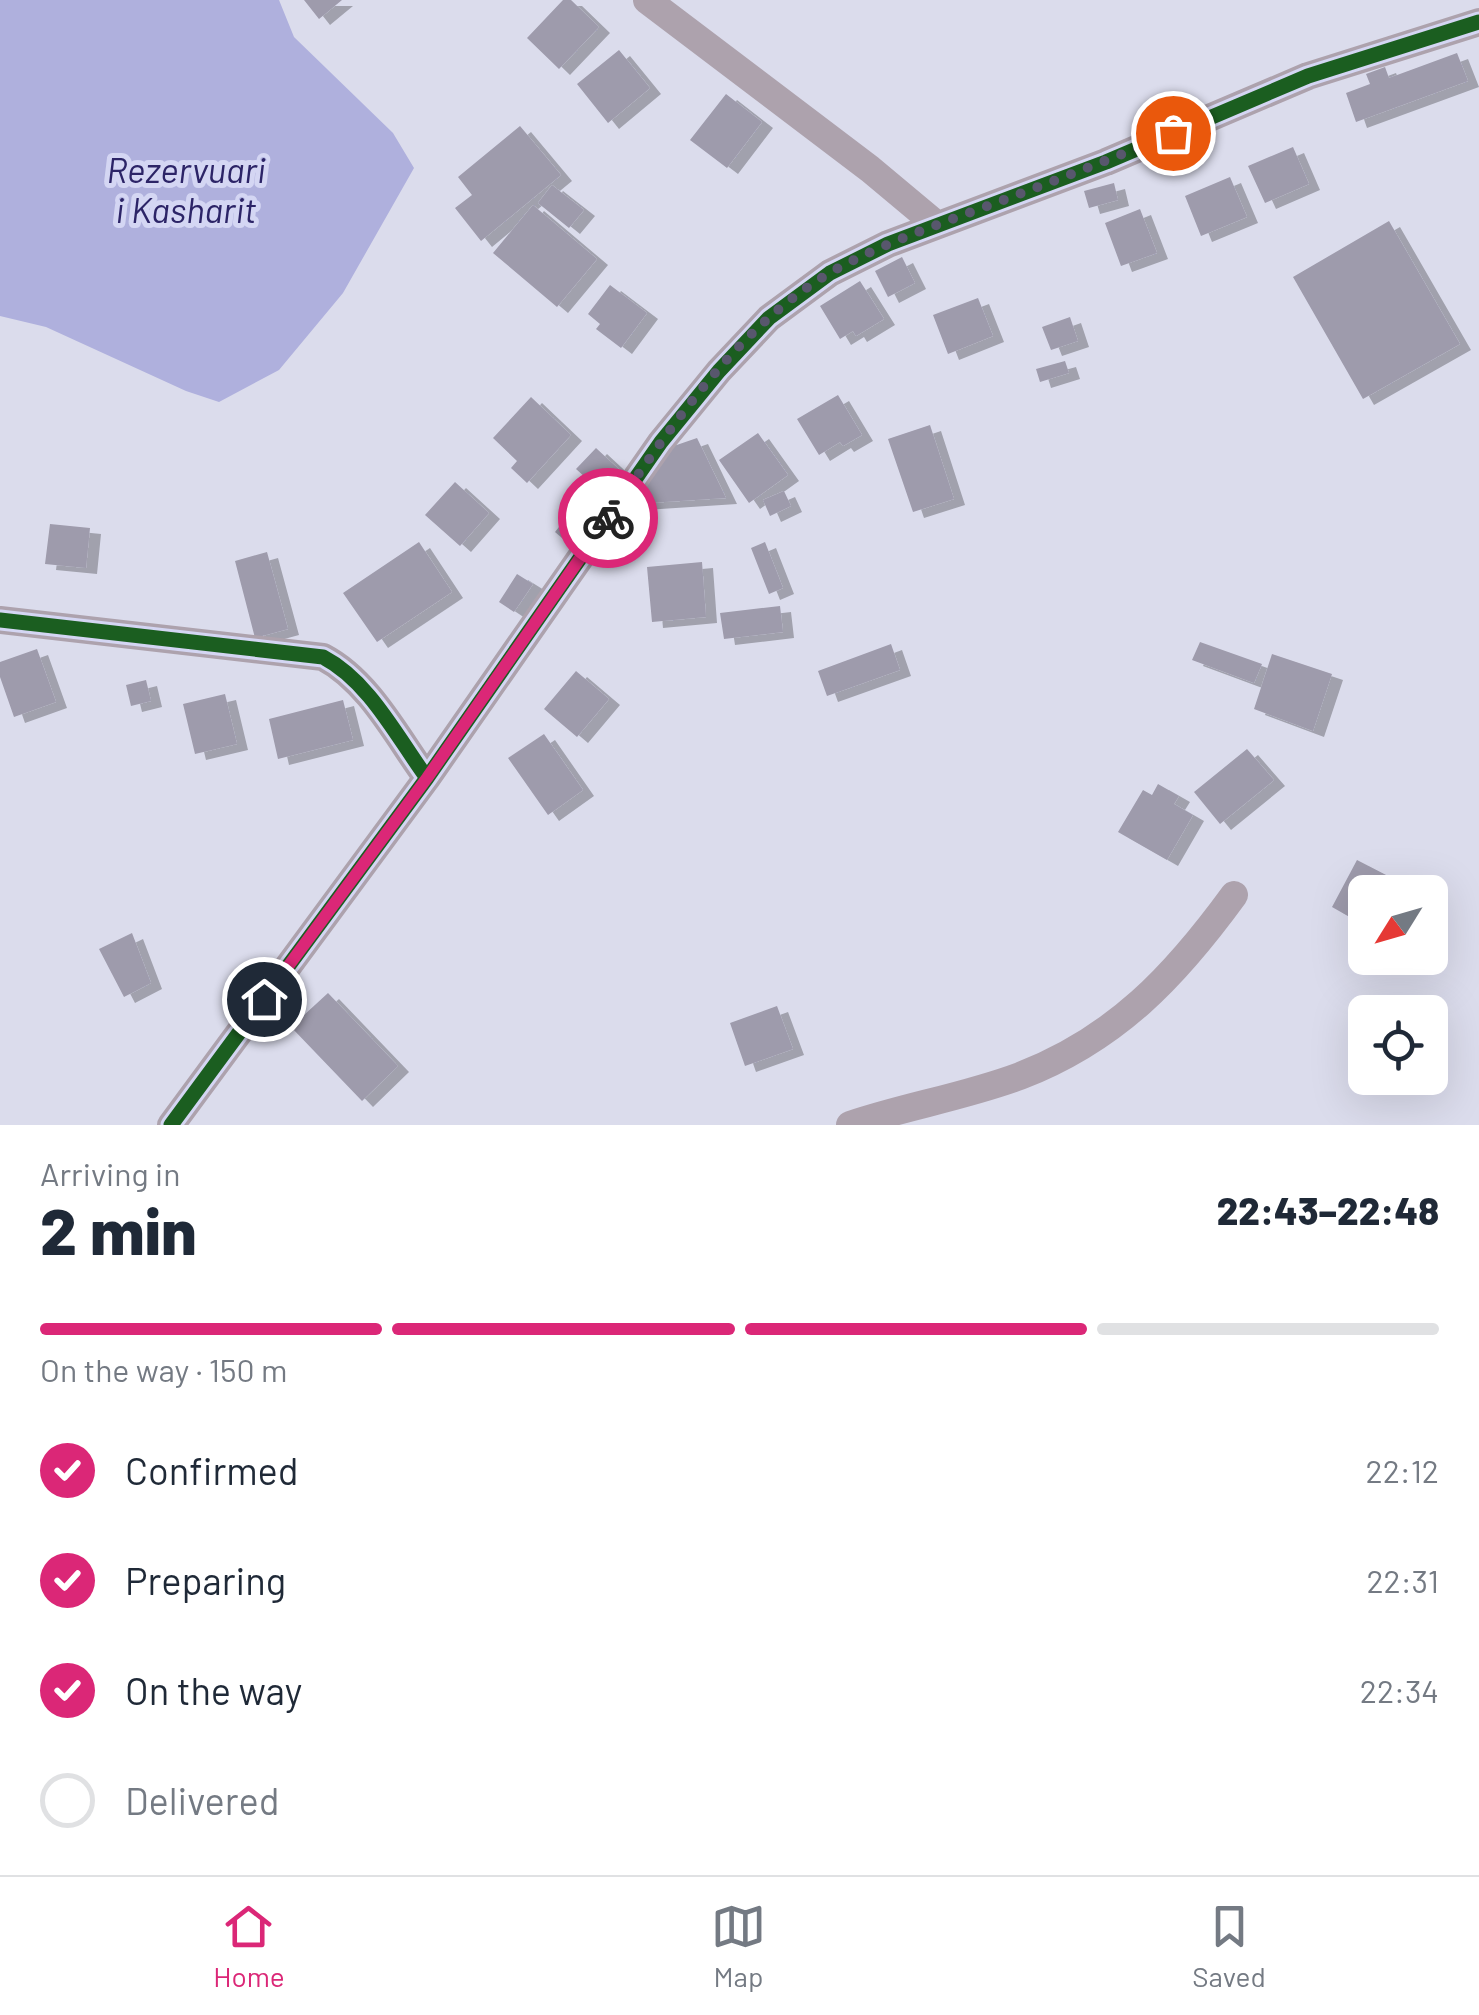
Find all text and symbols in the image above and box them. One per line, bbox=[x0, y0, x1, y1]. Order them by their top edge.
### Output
pin bbox=[1131, 91, 1216, 176]
icon: bag bbox=[1146, 106, 1201, 161]
water label: Rezervuari i Kasharit bbox=[106, 148, 266, 230]
courier bbox=[558, 468, 658, 568]
icon: bike bbox=[581, 491, 636, 546]
north arrow bbox=[1348, 875, 1448, 975]
map controls bbox=[1348, 875, 1448, 1095]
pin bbox=[222, 957, 307, 1042]
icon: home bbox=[237, 972, 292, 1027]
button: locate bbox=[1348, 995, 1448, 1095]
text: Arriving in bbox=[40, 1154, 180, 1192]
text: 22:43–22:48 bbox=[1217, 1187, 1439, 1233]
text: 2 min bbox=[40, 1190, 197, 1268]
text: On the way · 150 m bbox=[40, 1350, 287, 1388]
icon: check bbox=[40, 1443, 95, 1498]
text: Confirmed bbox=[125, 1447, 298, 1493]
text: 22:12 bbox=[1365, 1451, 1439, 1489]
icon: check bbox=[40, 1553, 95, 1608]
text: Preparing bbox=[125, 1557, 286, 1603]
text: 22:31 bbox=[1366, 1561, 1439, 1599]
icon: check bbox=[40, 1663, 95, 1718]
text: On the way bbox=[125, 1667, 302, 1713]
text: 22:34 bbox=[1360, 1671, 1439, 1709]
text: Delivered bbox=[125, 1777, 279, 1823]
tab: Home bbox=[213, 1899, 285, 1993]
tab: Map bbox=[711, 1899, 766, 1993]
tab: Saved bbox=[1192, 1899, 1266, 1993]

